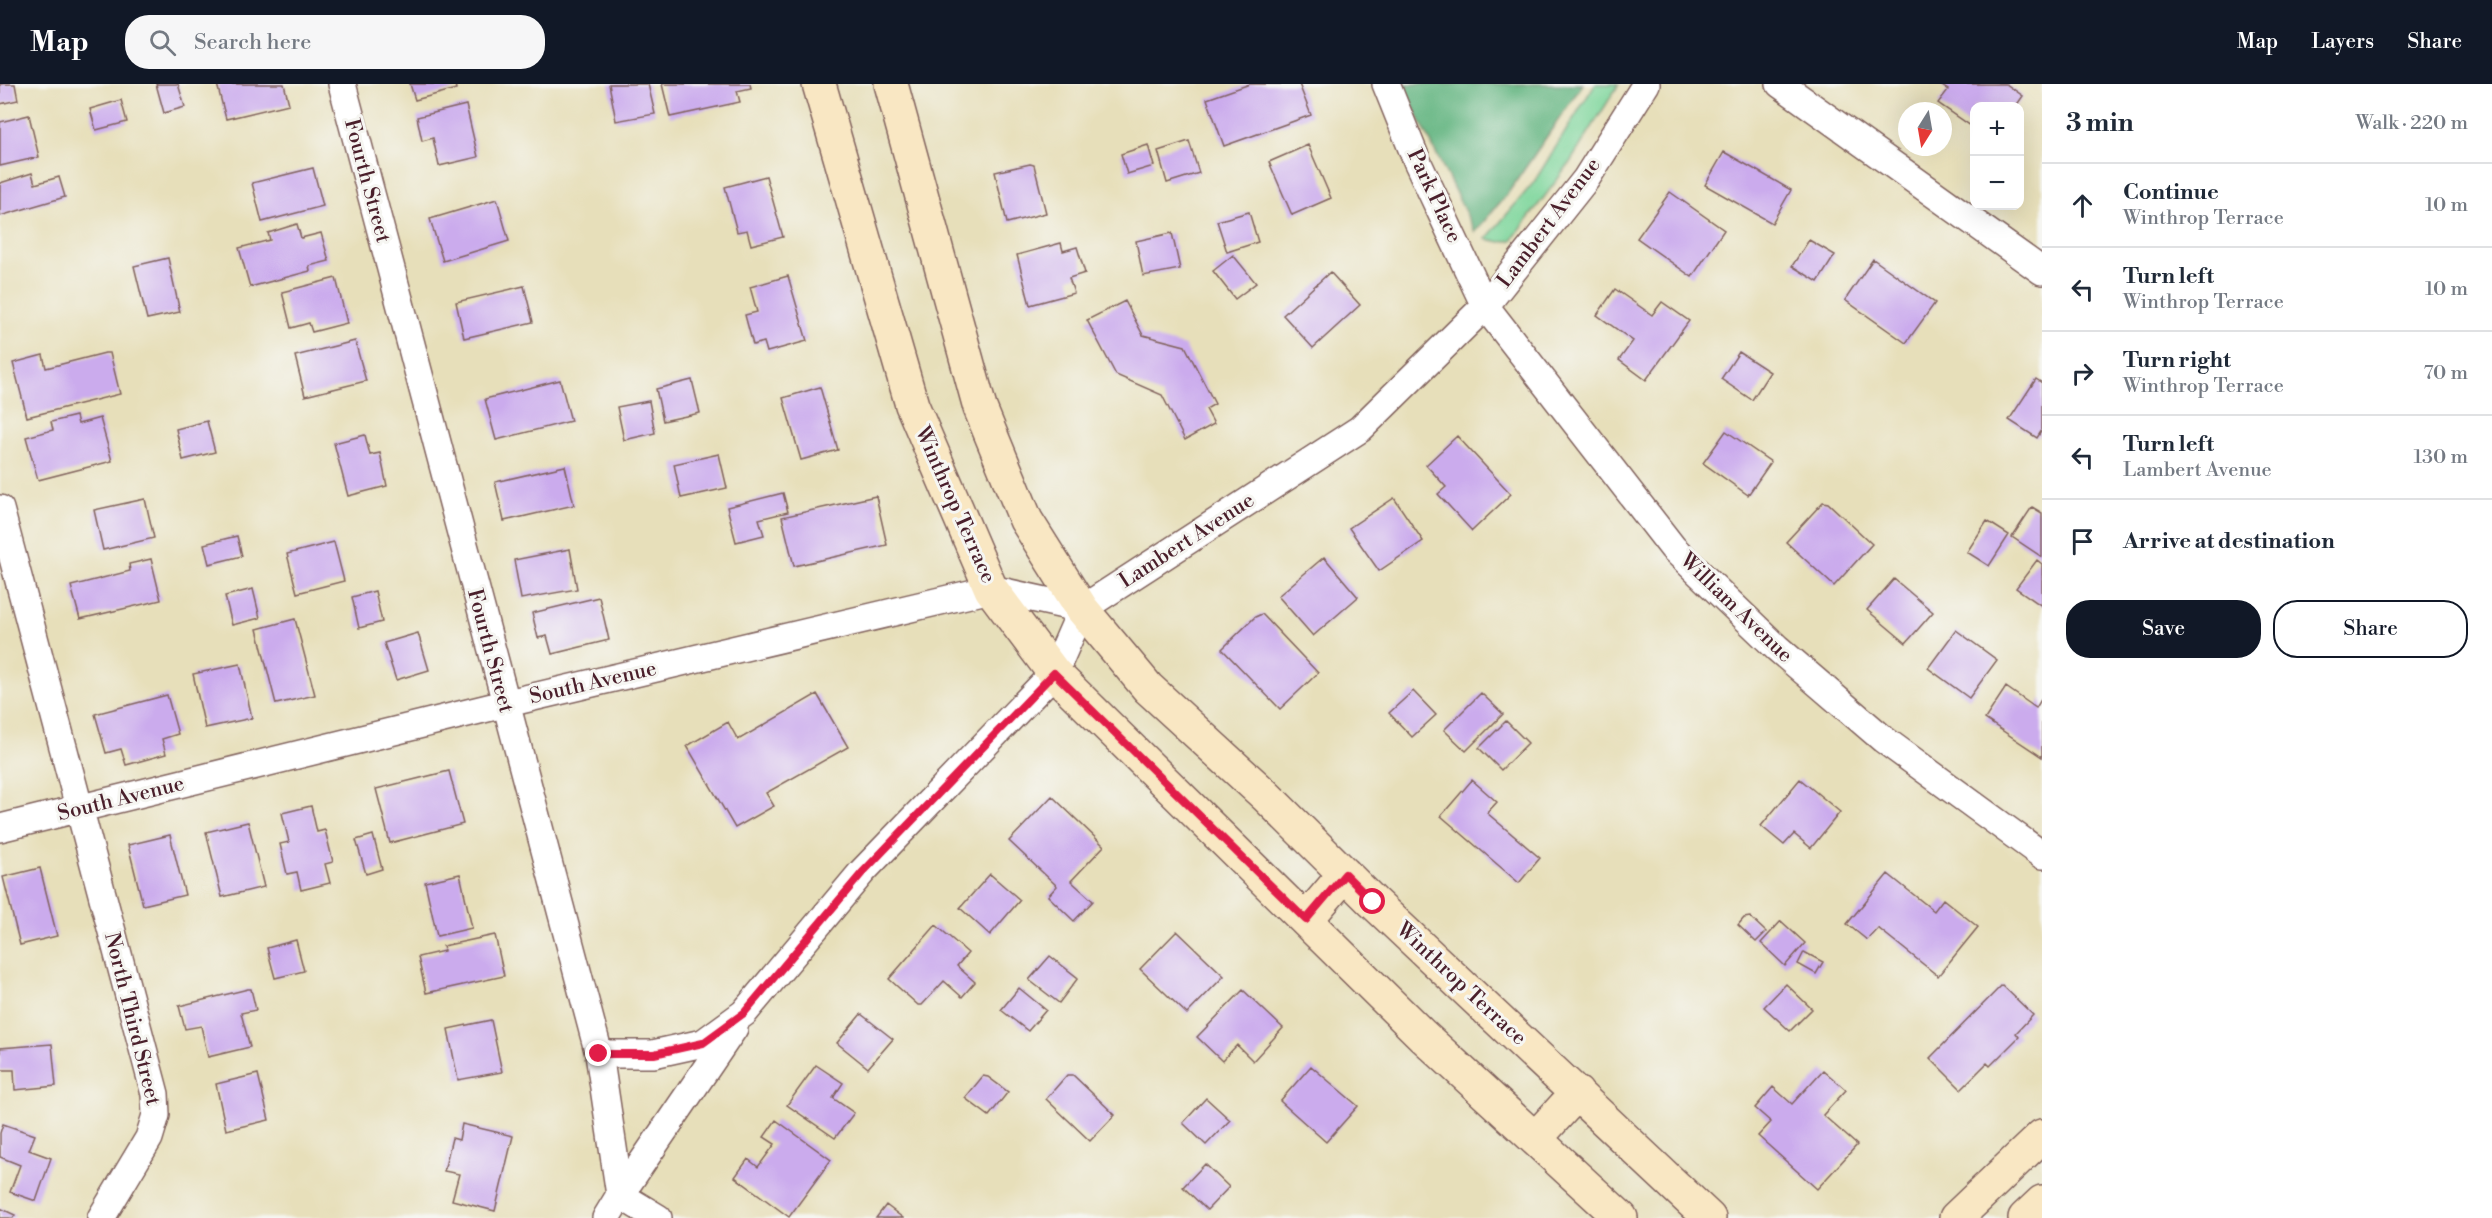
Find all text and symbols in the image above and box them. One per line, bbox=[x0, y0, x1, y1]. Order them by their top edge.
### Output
search box bbox=[125, 15, 545, 69]
text: Map bbox=[30, 25, 89, 60]
icon: search bbox=[146, 26, 179, 59]
text: Search here bbox=[194, 29, 311, 56]
text: Map bbox=[2237, 29, 2278, 55]
text: Layers bbox=[2311, 29, 2374, 55]
text: Share bbox=[2407, 29, 2462, 55]
north arrow bbox=[1898, 102, 1952, 156]
map controls bbox=[1970, 102, 2024, 210]
button: + bbox=[1970, 102, 2024, 156]
text: 3 min bbox=[2066, 107, 2134, 139]
text: Walk · 220 m bbox=[2355, 111, 2468, 136]
street label: Fourth Street bbox=[338, 116, 396, 246]
street label: Park Place bbox=[1401, 145, 1467, 247]
street label: Lambert Avenue bbox=[1492, 153, 1606, 293]
button: − bbox=[1970, 156, 2024, 210]
text: Continue bbox=[2123, 179, 2219, 206]
icon: ahead bbox=[2066, 189, 2099, 222]
text: 10 m bbox=[2425, 193, 2468, 218]
text: Winthrop Terrace bbox=[2123, 206, 2284, 231]
text: Turn left bbox=[2123, 263, 2214, 290]
icon: left bbox=[2066, 273, 2099, 306]
text: 10 m bbox=[2425, 277, 2468, 302]
text: Winthrop Terrace bbox=[2123, 290, 2284, 315]
text: Turn right bbox=[2123, 347, 2231, 374]
icon: right bbox=[2066, 357, 2099, 390]
text: 70 m bbox=[2424, 361, 2468, 386]
text: Winthrop Terrace bbox=[2123, 374, 2284, 399]
street label: Winthrop Terrace bbox=[908, 422, 1001, 587]
text: Turn left bbox=[2123, 431, 2214, 458]
icon: left bbox=[2066, 441, 2099, 474]
text: 130 m bbox=[2413, 445, 2468, 470]
text: Lambert Avenue bbox=[2123, 458, 2272, 483]
street label: Lambert Avenue bbox=[1114, 488, 1260, 594]
icon: arrive bbox=[2066, 525, 2099, 558]
text: Arrive at destination bbox=[2123, 528, 2335, 555]
street label: William Avenue bbox=[1673, 547, 1798, 668]
street label: Fourth Street bbox=[461, 586, 519, 716]
button: Save bbox=[2066, 600, 2261, 658]
button: Share bbox=[2273, 600, 2468, 658]
street label: South Avenue bbox=[527, 656, 659, 710]
street label: South Avenue bbox=[55, 771, 187, 827]
route start bbox=[1359, 888, 1385, 914]
street label: Winthrop Terrace bbox=[1390, 916, 1532, 1051]
street label: North Third Street bbox=[98, 930, 166, 1109]
route end bbox=[585, 1040, 611, 1066]

